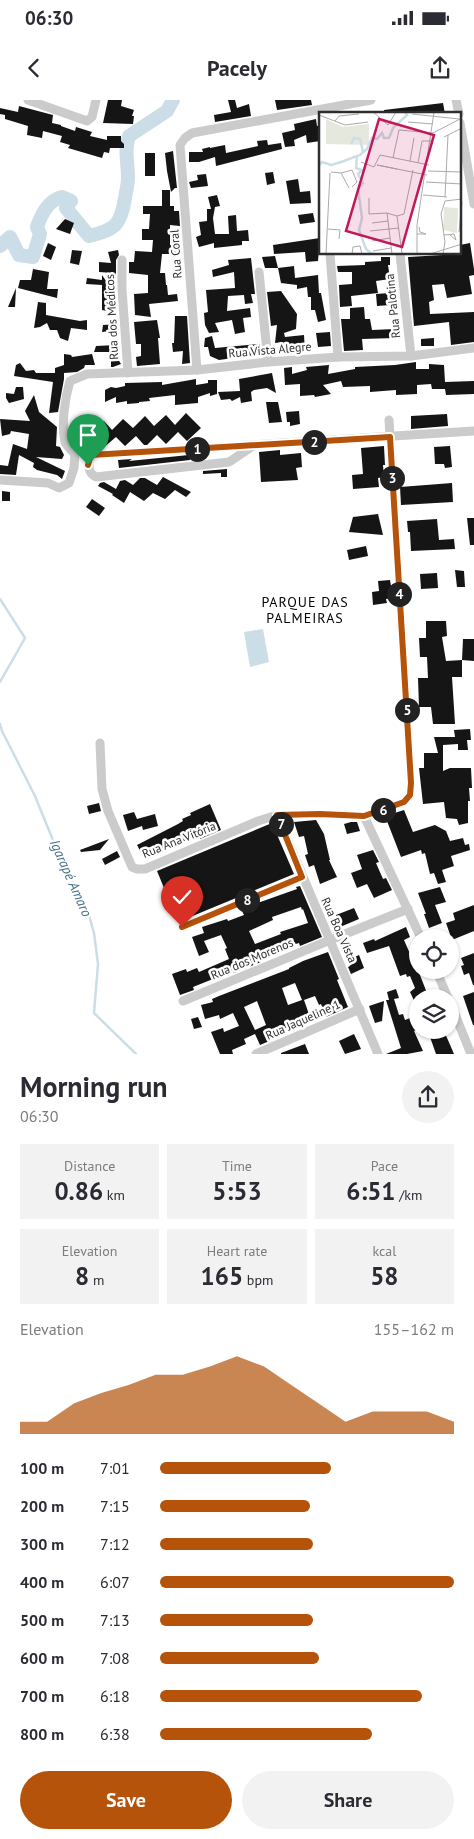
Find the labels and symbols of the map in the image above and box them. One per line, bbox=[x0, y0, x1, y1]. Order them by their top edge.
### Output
inset map bbox=[319, 112, 462, 255]
street label: Rua Coral bbox=[166, 229, 185, 279]
street label: Rua Palotina bbox=[382, 273, 403, 339]
street label: Rua dos Médicos bbox=[102, 274, 121, 360]
street label: Rua Vista Alegre bbox=[228, 338, 312, 361]
pin bbox=[67, 414, 109, 465]
pin: 2 bbox=[302, 430, 326, 454]
pin: 1 bbox=[184, 436, 210, 462]
pin: 3 bbox=[380, 466, 404, 490]
pin: 4 bbox=[386, 582, 412, 606]
district label: PARQUE DAS PALMEIRAS bbox=[261, 593, 349, 627]
pin: 5 bbox=[394, 698, 420, 722]
pin: 6 bbox=[370, 798, 396, 822]
pin: 7 bbox=[268, 812, 294, 836]
street label: Rua Ana Vitória bbox=[140, 818, 218, 861]
water label: Igarapé Amaro bbox=[46, 836, 96, 920]
pin bbox=[161, 876, 203, 927]
pin: 8 bbox=[234, 888, 260, 912]
street label: Rua Boa Vista bbox=[318, 895, 361, 965]
street label: Rua dos Morenos bbox=[208, 934, 295, 983]
street label: Rua Jaqueline 1 bbox=[263, 996, 342, 1043]

